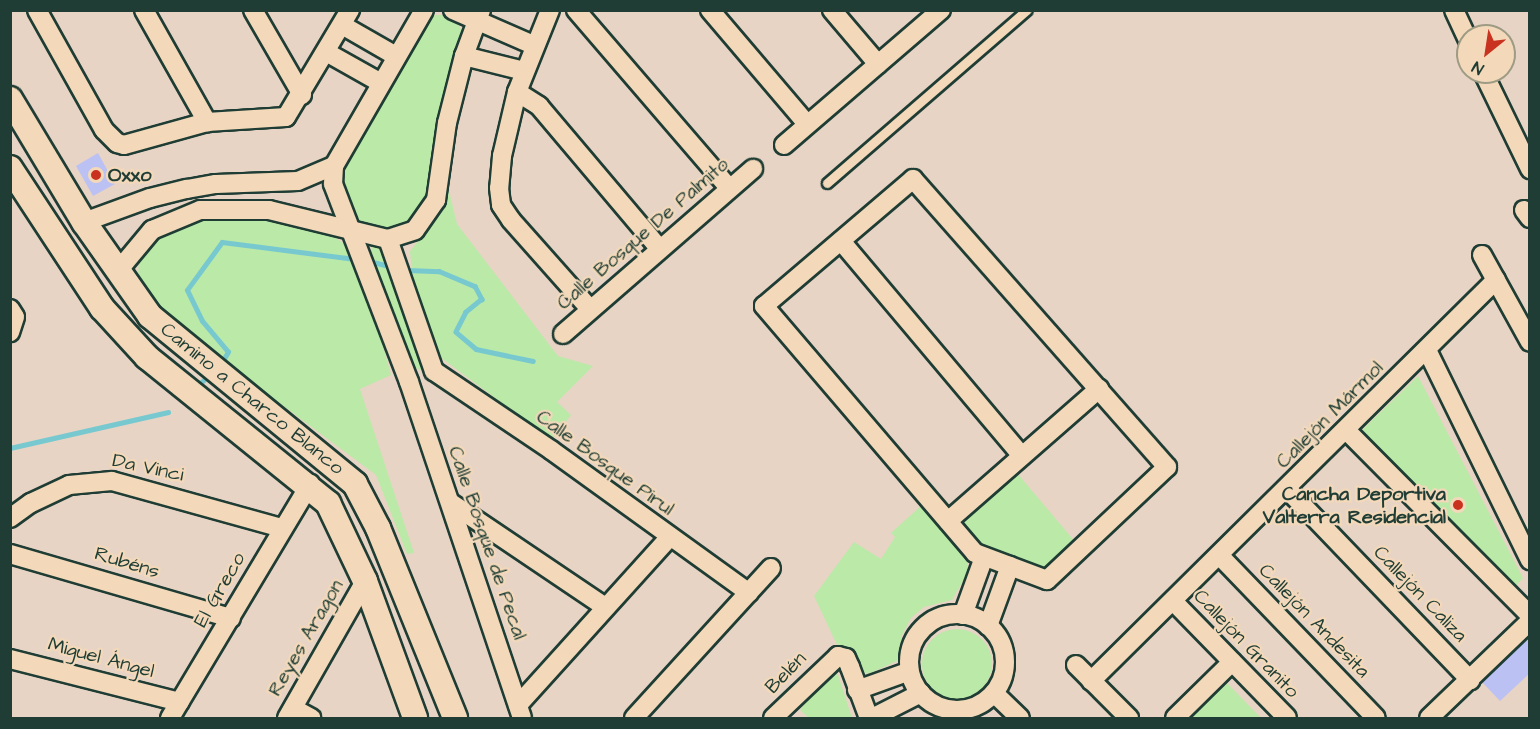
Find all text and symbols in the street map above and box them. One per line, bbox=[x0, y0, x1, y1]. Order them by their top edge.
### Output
north arrow bbox=[1456, 24, 1516, 84]
text: N bbox=[1468, 56, 1488, 80]
street label: Calle Bosque De Palmito bbox=[552, 153, 734, 315]
place label: Oxxo bbox=[108, 163, 151, 187]
marker: Oxxo bbox=[89, 168, 103, 182]
street label: Camino a Charco Blanco bbox=[155, 318, 349, 480]
street label: Callejón Mármol bbox=[1271, 356, 1389, 474]
street label: Calle Bosque Pirul bbox=[531, 405, 679, 521]
street label: Calle Bosque de Pecal bbox=[443, 443, 531, 643]
street label: Da Vinci bbox=[110, 449, 186, 487]
place label: Cancha Deportiva Valterra Residencial bbox=[1263, 482, 1446, 529]
marker: Cancha Deportiva Valterra Residencial bbox=[1451, 498, 1465, 512]
street label: Callejón Caliza bbox=[1368, 541, 1472, 647]
street label: Rubéns bbox=[92, 542, 162, 584]
street label: El Greco bbox=[189, 548, 251, 632]
street label: Callejón Andesita bbox=[1253, 559, 1375, 683]
street label: Reyes Aragon bbox=[263, 575, 349, 701]
street label: Callejón Granito bbox=[1188, 585, 1304, 703]
street label: Miguel Ángel bbox=[45, 632, 157, 684]
street label: Belén bbox=[760, 647, 812, 699]

